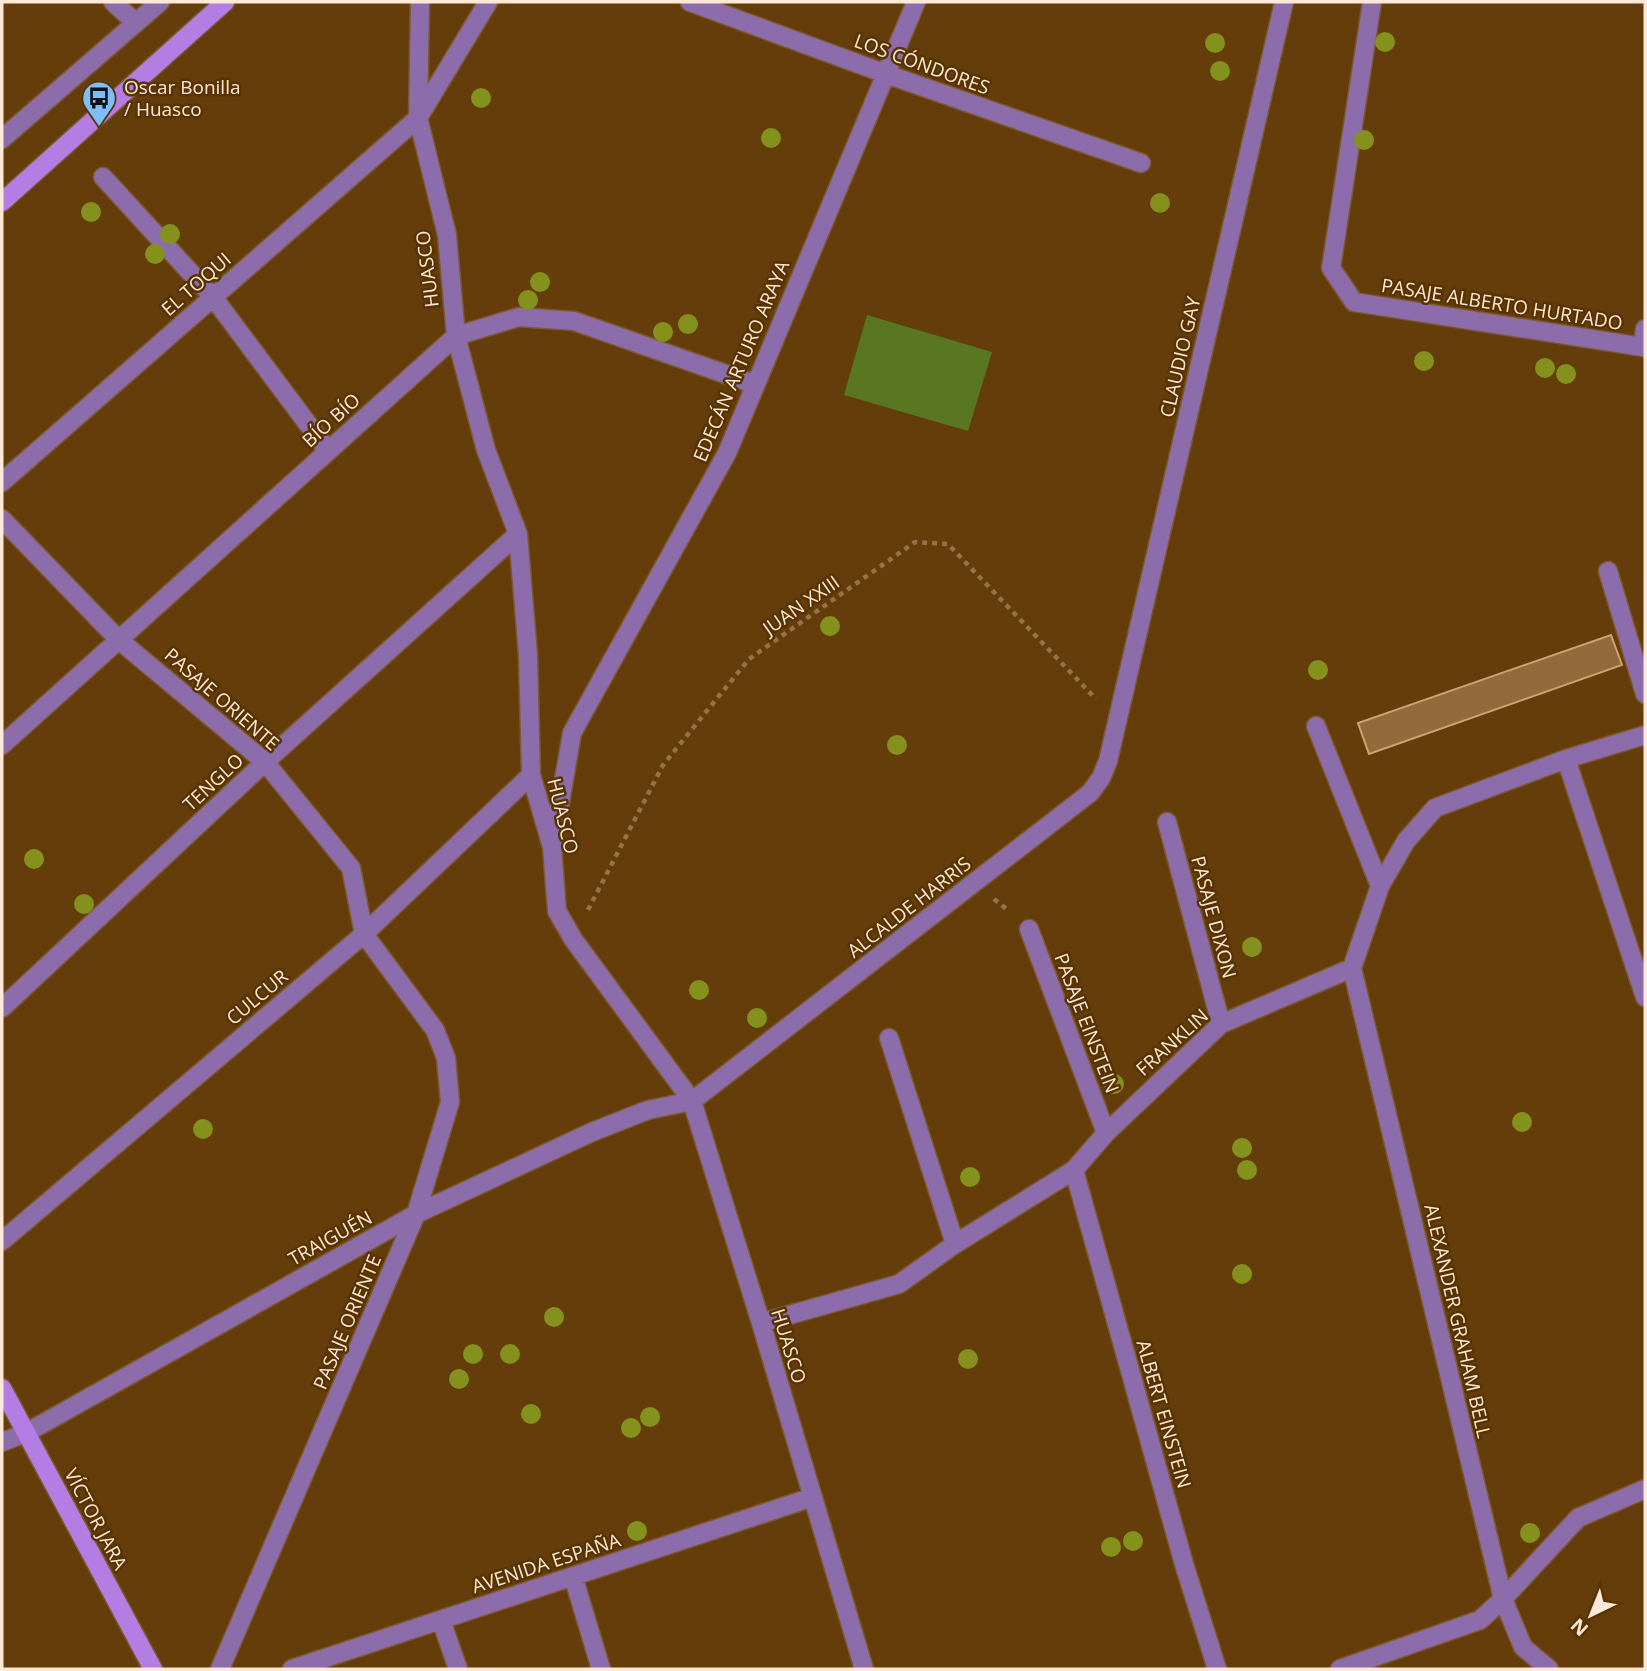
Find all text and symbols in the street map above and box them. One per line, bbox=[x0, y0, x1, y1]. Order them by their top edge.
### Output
street label: LOS CÓNDORES bbox=[851, 27, 993, 101]
place label: Oscar Bonilla / Huasco bbox=[124, 74, 241, 122]
bus stop icon: Oscar Bonilla / Huasco bbox=[80, 79, 118, 128]
street label: HUASCO bbox=[409, 229, 445, 309]
street label: EL TOQUI bbox=[156, 246, 236, 322]
street label: EDECÁN ARTURO ARAYA bbox=[687, 256, 795, 466]
street label: PASAJE ALBERTO HURTADO bbox=[1380, 272, 1624, 336]
street label: CLAUDIO GAY bbox=[1153, 294, 1207, 420]
street label: BÍO BÍO bbox=[296, 387, 366, 453]
street label: JUAN XXIII bbox=[756, 569, 845, 642]
street label: PASAJE ORIENTE bbox=[159, 642, 285, 756]
street label: TENGLO bbox=[177, 747, 249, 817]
street label: HUASCO bbox=[541, 775, 585, 857]
street label: ALCALDE HARRIS bbox=[842, 850, 976, 964]
street label: PASAJE DIXON bbox=[1185, 853, 1243, 981]
street label: PASAJE EINSTEIN bbox=[1048, 949, 1126, 1097]
street label: CULCUR bbox=[221, 963, 294, 1031]
street label: FRANKLIN bbox=[1130, 1003, 1214, 1081]
street label: ALEXANDER GRAHAM BELL bbox=[1418, 1202, 1498, 1440]
street label: TRAIGUÉN bbox=[283, 1204, 377, 1272]
street label: PASAJE ORIENTE bbox=[307, 1251, 387, 1393]
street label: HUASCO bbox=[765, 1305, 813, 1387]
street label: ALBERT EINSTEIN bbox=[1130, 1337, 1198, 1491]
street label: VÍCTOR JARA bbox=[58, 1464, 134, 1574]
street label: AVENIDA ESPAÑA bbox=[468, 1527, 624, 1599]
north arrow bbox=[1556, 1580, 1626, 1650]
text: N bbox=[1565, 1613, 1594, 1642]

